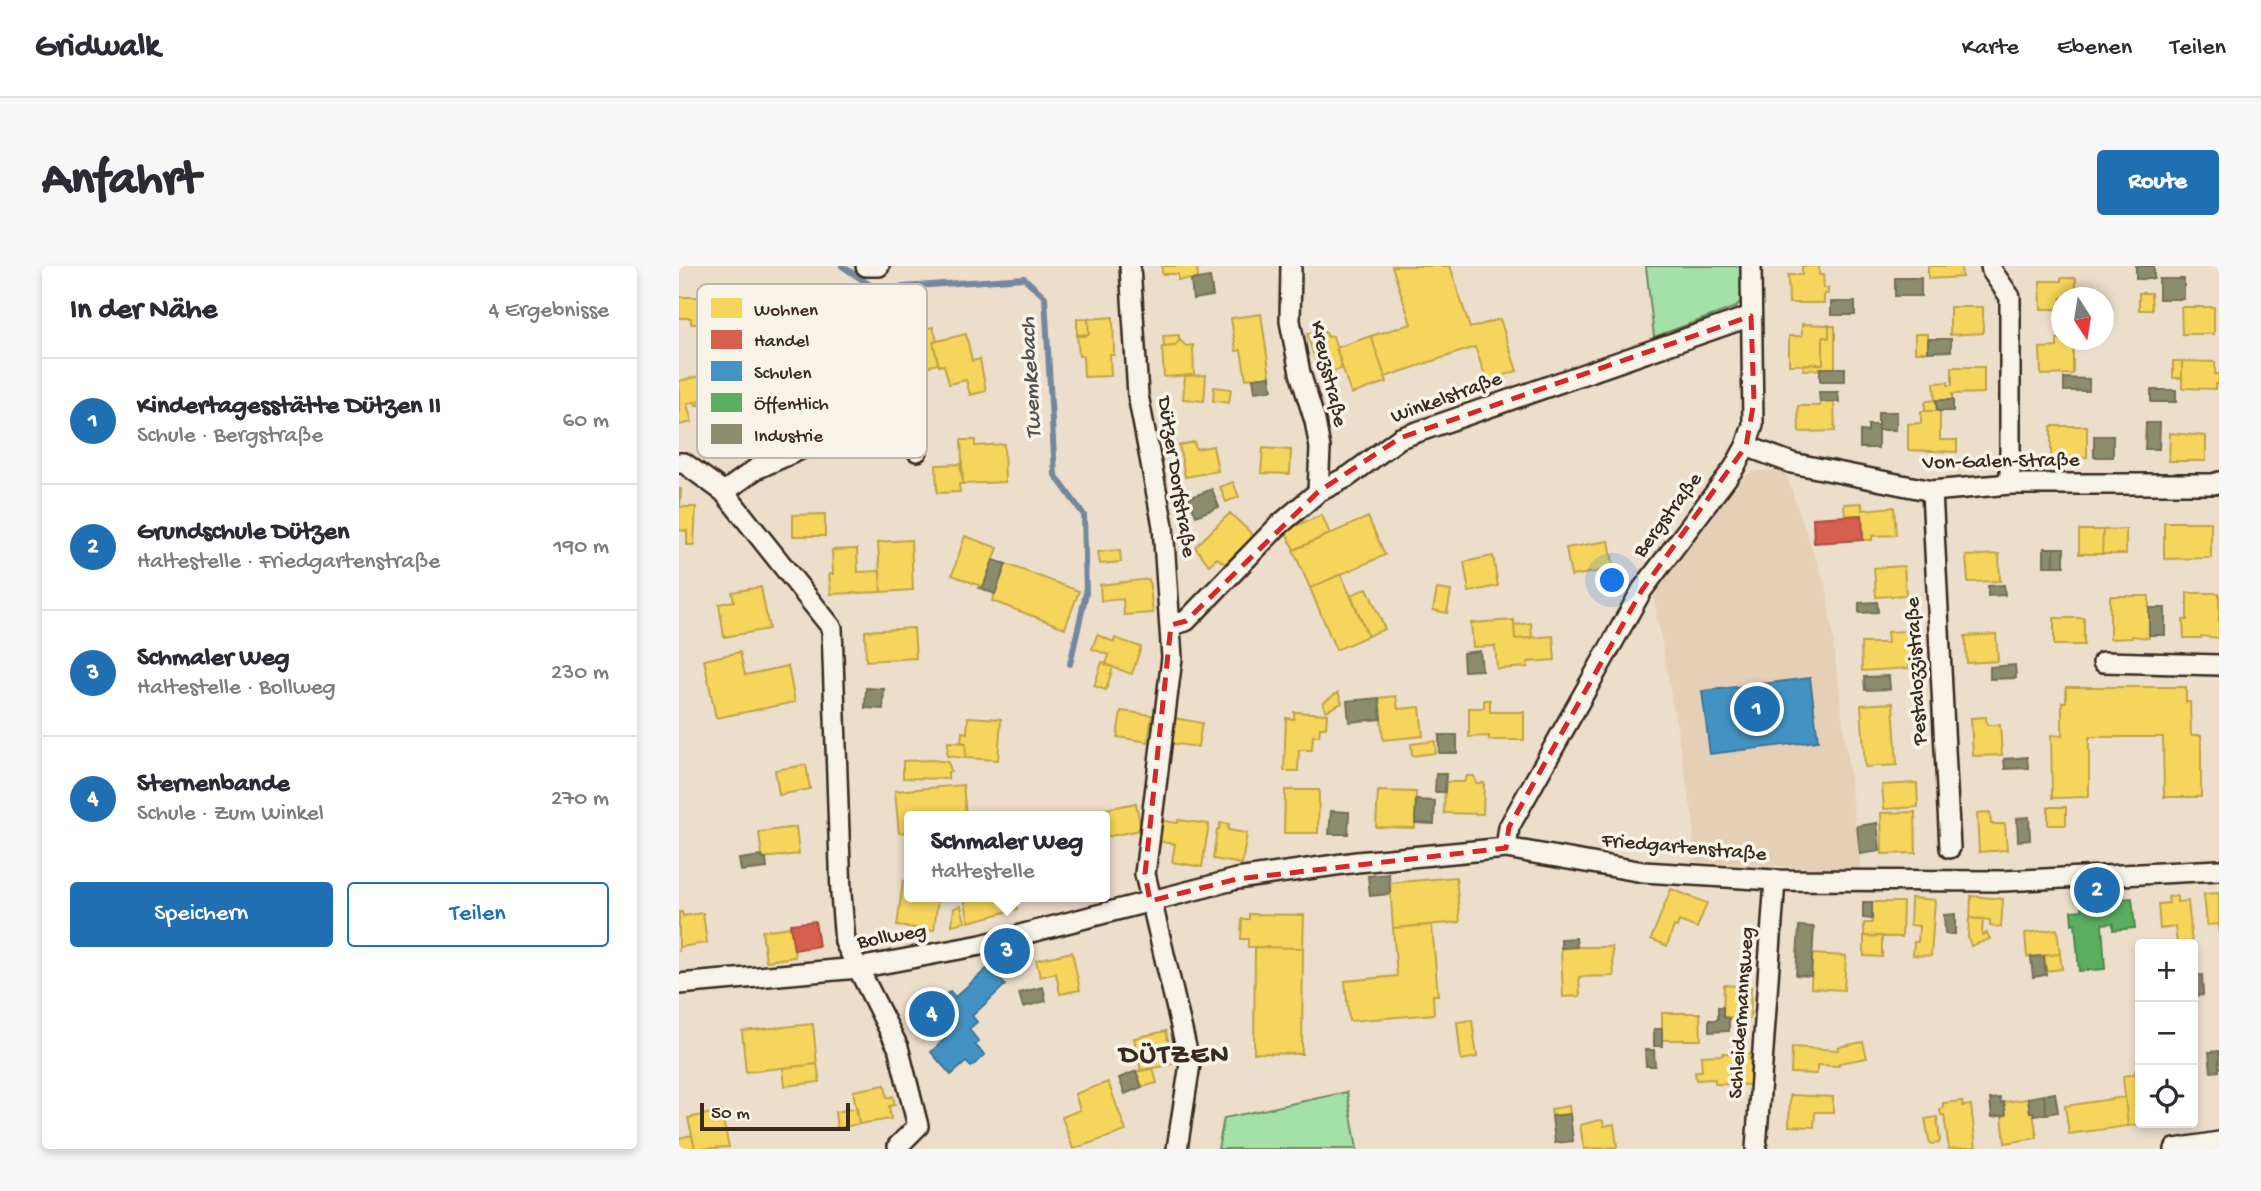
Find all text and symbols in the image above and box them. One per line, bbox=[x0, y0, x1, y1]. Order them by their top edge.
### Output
text: Gridwalk bbox=[35, 29, 160, 67]
text: Karte bbox=[1962, 34, 2019, 63]
text: Ebenen bbox=[2057, 34, 2132, 63]
text: Teilen bbox=[2170, 34, 2226, 63]
button: Route bbox=[2097, 150, 2219, 215]
text: Anfahrt bbox=[42, 153, 200, 211]
legend bbox=[697, 284, 927, 458]
north arrow bbox=[2051, 287, 2114, 350]
text: In der Nähe bbox=[70, 294, 217, 329]
text: 4 Ergebnisse bbox=[488, 298, 609, 325]
text: Wohnen bbox=[754, 300, 818, 323]
water label: Twemkebach bbox=[1015, 316, 1049, 440]
street label: Kreuzstraße bbox=[1303, 319, 1352, 431]
text: Handel bbox=[754, 331, 810, 354]
text: Schulen bbox=[754, 363, 811, 386]
street label: Winkelstraße bbox=[1388, 367, 1507, 431]
text: Kindertagesstätte Dützen II bbox=[137, 392, 441, 423]
street label: Dützer Dorfstraße bbox=[1150, 393, 1200, 560]
text: Öffentlich bbox=[754, 394, 829, 417]
text: 1 bbox=[88, 408, 98, 435]
text: 60 m bbox=[563, 408, 609, 435]
text: Schule · Bergstraße bbox=[137, 423, 323, 450]
text: Industrie bbox=[754, 426, 823, 449]
street label: Von-Galen-Straße bbox=[1921, 449, 2081, 477]
street label: Bergstraße bbox=[1628, 468, 1710, 564]
text: Grundschule Dützen bbox=[137, 518, 349, 549]
text: 2 bbox=[87, 534, 99, 561]
text: 190 m bbox=[553, 534, 609, 561]
text: Haltestelle · Friedgartenstraße bbox=[137, 549, 440, 576]
your location bbox=[1595, 563, 1629, 597]
street label: Pestalozzistraße bbox=[1902, 595, 1934, 747]
text: Schmaler Weg bbox=[137, 644, 290, 675]
text: 3 bbox=[87, 660, 99, 687]
text: 230 m bbox=[551, 660, 609, 687]
text: Haltestelle · Bollweg bbox=[137, 675, 336, 702]
pin: 1 bbox=[1734, 683, 1780, 735]
text: Sternenbande bbox=[137, 770, 290, 801]
text: 4 bbox=[88, 786, 98, 813]
text: 270 m bbox=[551, 786, 609, 813]
text: Schule · Zum Winkel bbox=[137, 801, 324, 828]
popup bbox=[904, 811, 1110, 902]
text: Schmaler Weg bbox=[931, 828, 1083, 859]
street label: Friedgartenstraße bbox=[1600, 829, 1769, 869]
text: Haltestelle bbox=[931, 859, 1035, 886]
pin: 2 bbox=[2074, 864, 2120, 916]
button: Speichern bbox=[70, 882, 333, 947]
button: Teilen bbox=[347, 882, 609, 947]
street label: Bollweg bbox=[854, 920, 929, 957]
pin: 3 bbox=[984, 925, 1030, 977]
street label: Schleidermannsweg bbox=[1725, 926, 1761, 1100]
map controls bbox=[2135, 939, 2198, 1128]
button: + bbox=[2135, 939, 2198, 1002]
pin: 4 bbox=[909, 988, 955, 1040]
button: − bbox=[2135, 1002, 2198, 1065]
district label: DÜTZEN bbox=[1116, 1040, 1231, 1073]
button: locate bbox=[2135, 1065, 2198, 1128]
scale bar bbox=[700, 1100, 851, 1132]
text: 50 m bbox=[711, 1103, 750, 1126]

